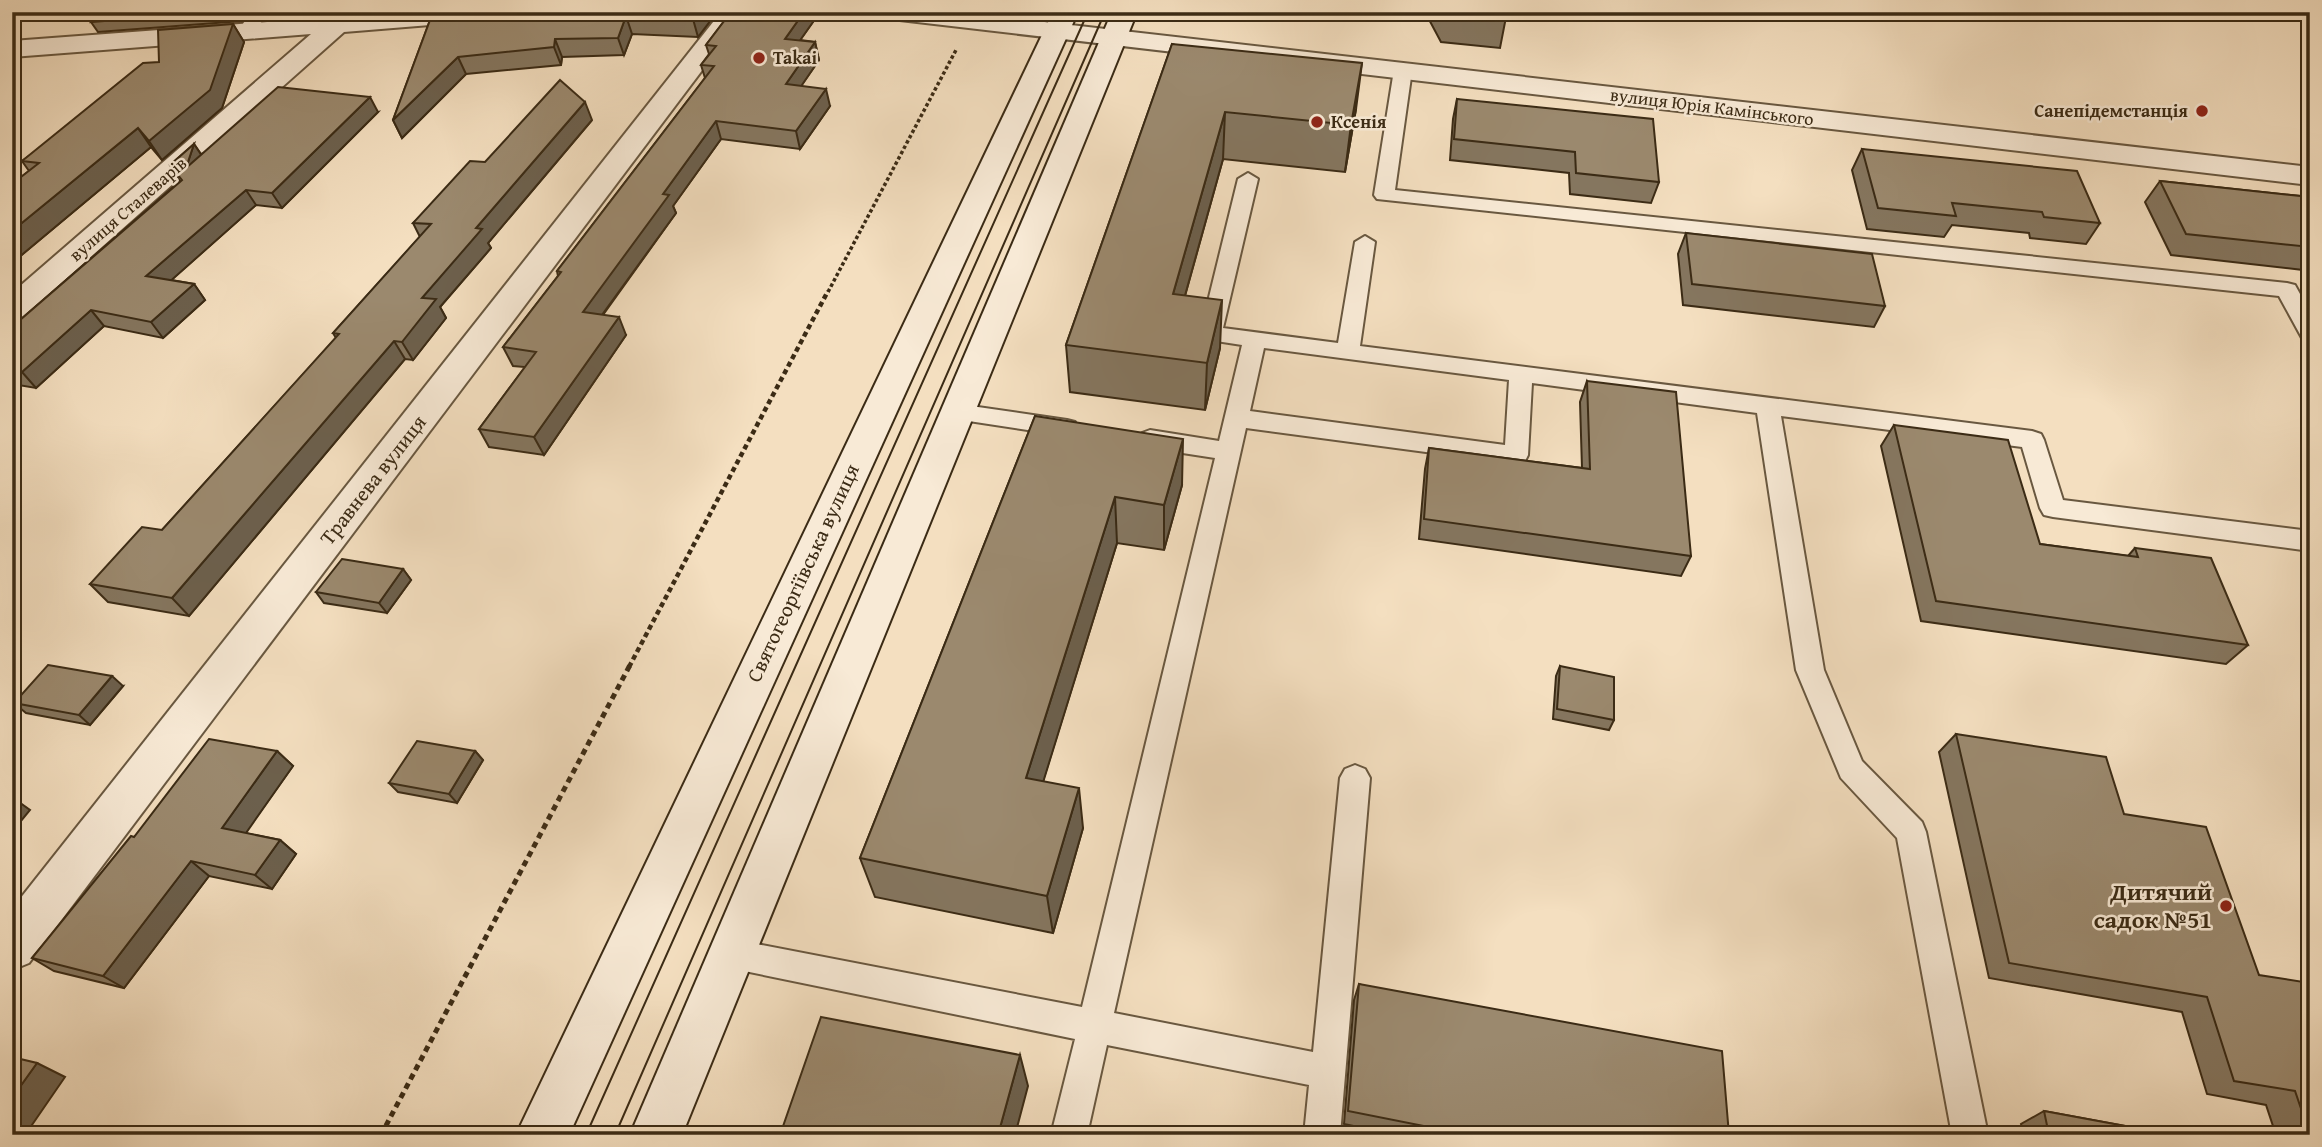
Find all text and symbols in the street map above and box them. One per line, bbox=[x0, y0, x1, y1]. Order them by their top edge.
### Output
place label: Takai bbox=[773, 44, 818, 71]
marker: Takai bbox=[751, 50, 767, 66]
street label: вулиця Юрія Камінського bbox=[1609, 81, 1815, 132]
place label: Санепідемстанція bbox=[2034, 97, 2188, 124]
marker: Санепідемстанція bbox=[2194, 103, 2210, 119]
place label: Ксенія bbox=[1331, 108, 1387, 135]
marker: Ксенія bbox=[1309, 114, 1325, 130]
street label: вулиця Сталеварів bbox=[63, 150, 193, 267]
street label: Травнева вулиця bbox=[312, 408, 434, 551]
street label: Святогеоргіївська вулиця bbox=[738, 458, 867, 687]
place label: Дитячий садок №51 bbox=[2094, 874, 2212, 937]
marker: Дитячий садок №51 bbox=[2218, 898, 2234, 914]

